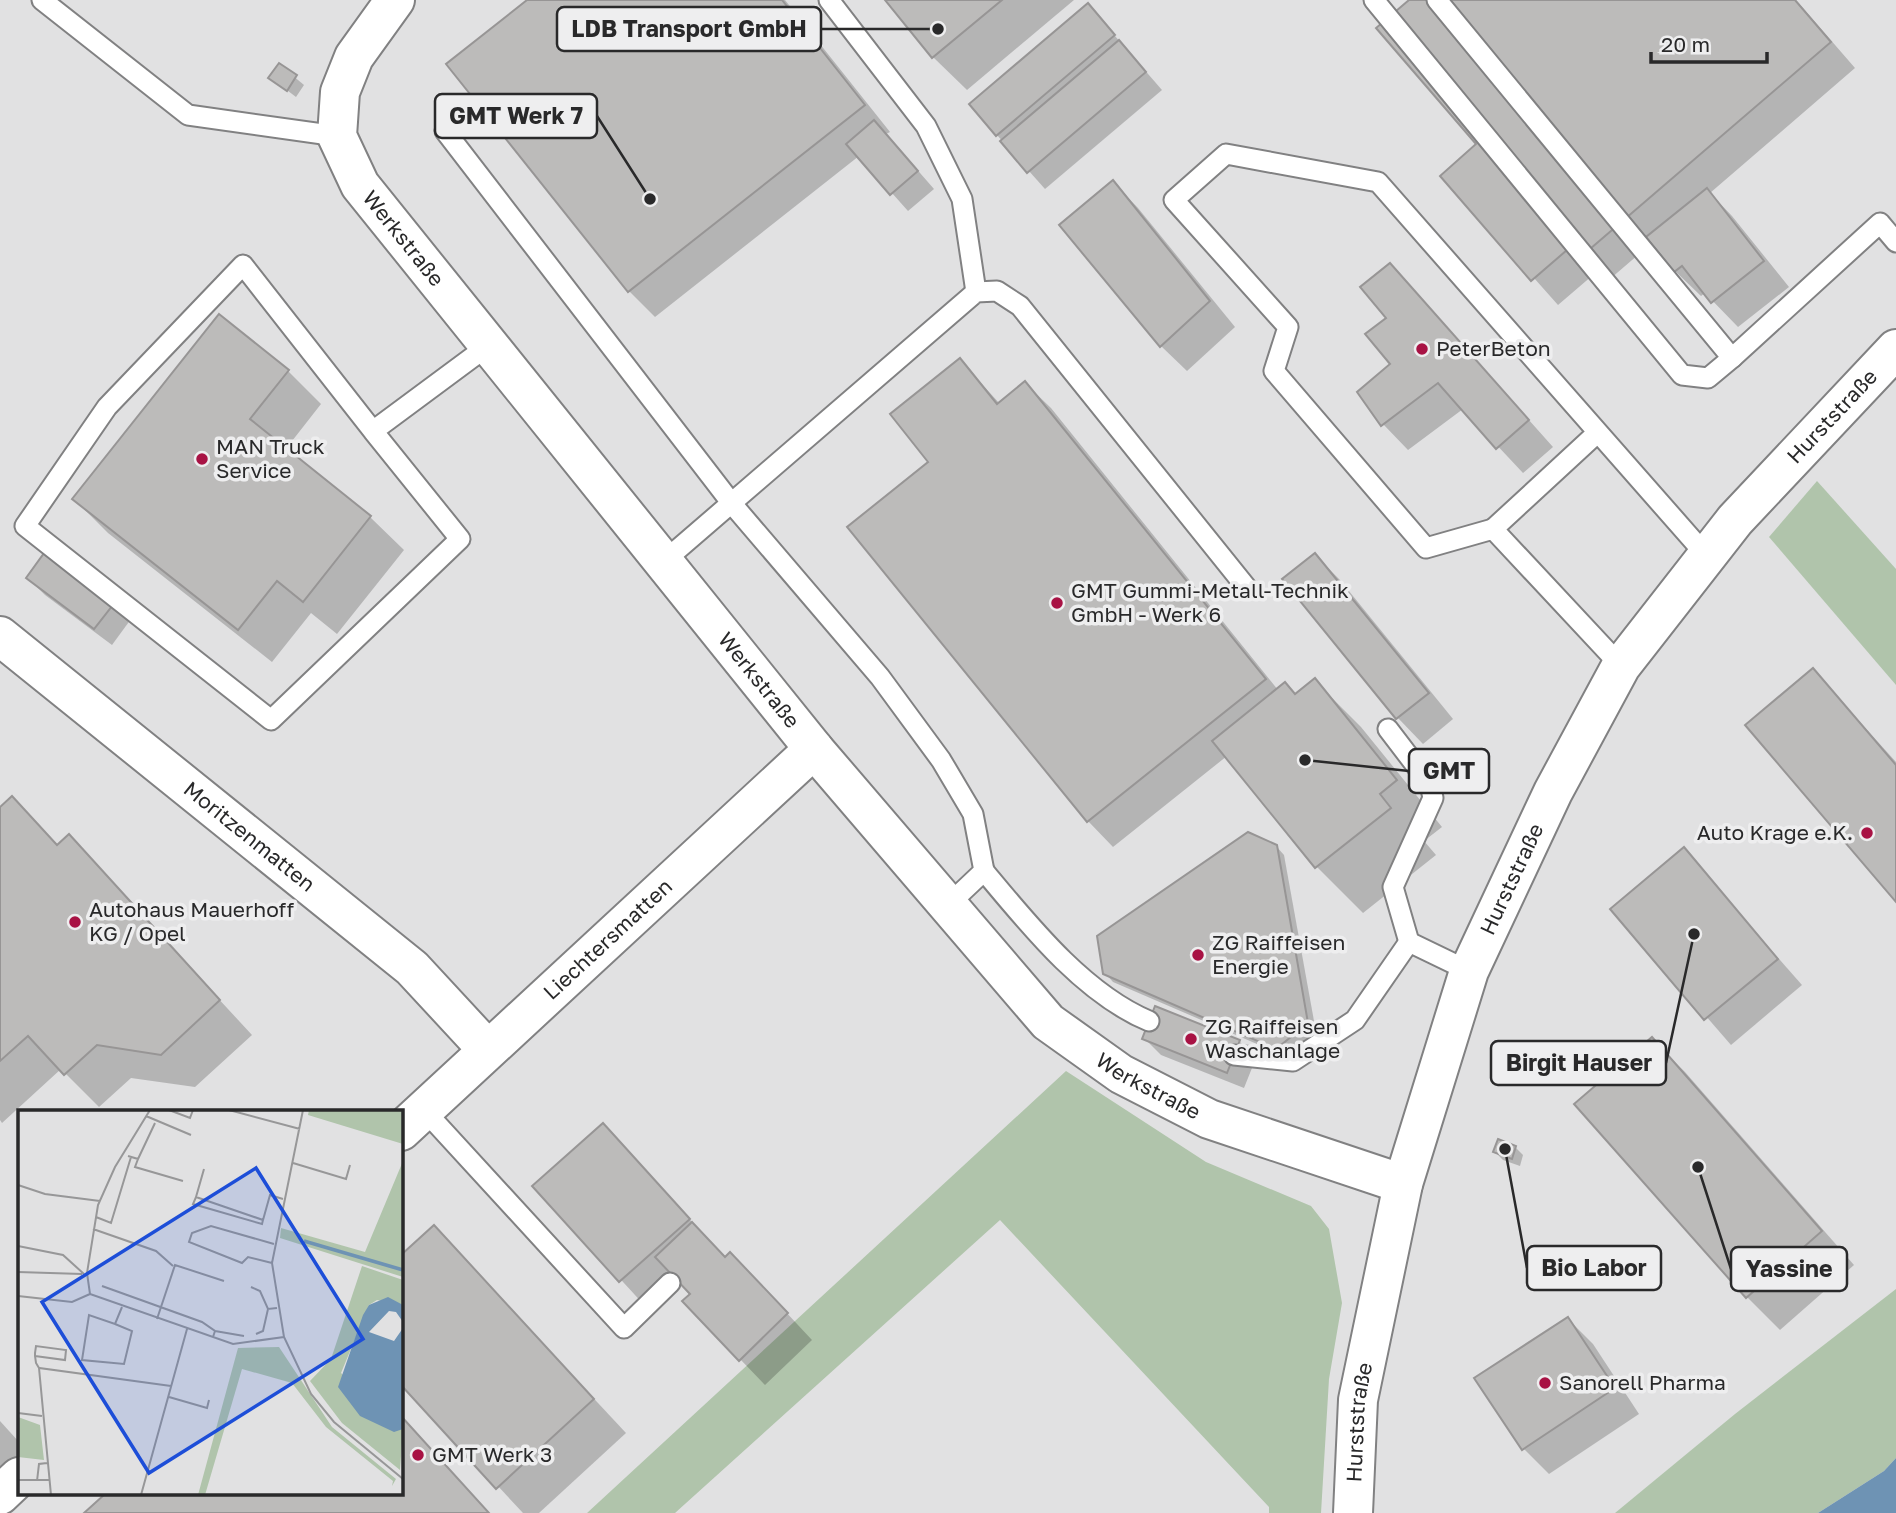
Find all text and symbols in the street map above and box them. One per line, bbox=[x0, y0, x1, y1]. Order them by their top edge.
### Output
callout: LDB Transport GmbH bbox=[557, 7, 821, 51]
text: LDB Transport GmbH bbox=[571, 14, 807, 42]
scale bar bbox=[1651, 21, 1766, 65]
text: 20 m bbox=[1661, 31, 1710, 57]
callout: GMT Werk 7 bbox=[435, 94, 597, 138]
text: GMT Werk 7 bbox=[449, 101, 583, 129]
street label: Werkstraße bbox=[358, 185, 450, 291]
place label: PeterBeton bbox=[1436, 335, 1551, 361]
marker: PeterBeton bbox=[1414, 341, 1430, 357]
street label: Hurststraße bbox=[1781, 363, 1882, 469]
place label: MAN Truck Service bbox=[216, 433, 325, 483]
marker: MAN Truck Service bbox=[194, 451, 210, 467]
place label: GMT Gummi-Metall-Technik GmbH - Werk 6 bbox=[1071, 577, 1349, 627]
marker: GMT Gummi-Metall-Technik GmbH - Werk 6 bbox=[1049, 595, 1065, 611]
street label: Werkstraße bbox=[713, 627, 806, 733]
callout: GMT bbox=[1409, 749, 1489, 793]
text: GMT bbox=[1423, 756, 1475, 784]
street label: Moritzenmatten bbox=[179, 775, 321, 897]
street label: Hurststraße bbox=[1474, 819, 1548, 939]
place label: Auto Krage e.K. bbox=[1697, 819, 1853, 845]
marker: Auto Krage e.K. bbox=[1859, 825, 1875, 841]
street label: Liechtersmatten bbox=[538, 873, 677, 1005]
place label: Autohaus Mauerhoff KG / Opel bbox=[89, 896, 294, 946]
marker: Autohaus Mauerhoff KG / Opel bbox=[67, 914, 83, 930]
place label: ZG Raiffeisen Energie bbox=[1212, 929, 1345, 979]
marker: ZG Raiffeisen Energie bbox=[1190, 947, 1206, 963]
place label: ZG Raiffeisen Waschanlage bbox=[1205, 1013, 1340, 1063]
marker: ZG Raiffeisen Waschanlage bbox=[1183, 1031, 1199, 1047]
callout: Birgit Hauser bbox=[1491, 1041, 1666, 1085]
street label: Werkstraße bbox=[1091, 1046, 1205, 1124]
text: Birgit Hauser bbox=[1506, 1048, 1652, 1076]
inset map bbox=[18, 1110, 402, 1496]
callout: Bio Labor bbox=[1527, 1246, 1661, 1290]
callout: Yassine bbox=[1731, 1247, 1847, 1291]
text: Bio Labor bbox=[1541, 1253, 1647, 1281]
text: Yassine bbox=[1745, 1254, 1833, 1282]
street label: Hurststraße bbox=[1340, 1360, 1377, 1483]
place label: Sanorell Pharma bbox=[1559, 1369, 1726, 1395]
marker: Sanorell Pharma bbox=[1537, 1375, 1553, 1391]
place label: GMT Werk 3 bbox=[432, 1441, 552, 1467]
marker: GMT Werk 3 bbox=[410, 1447, 426, 1463]

